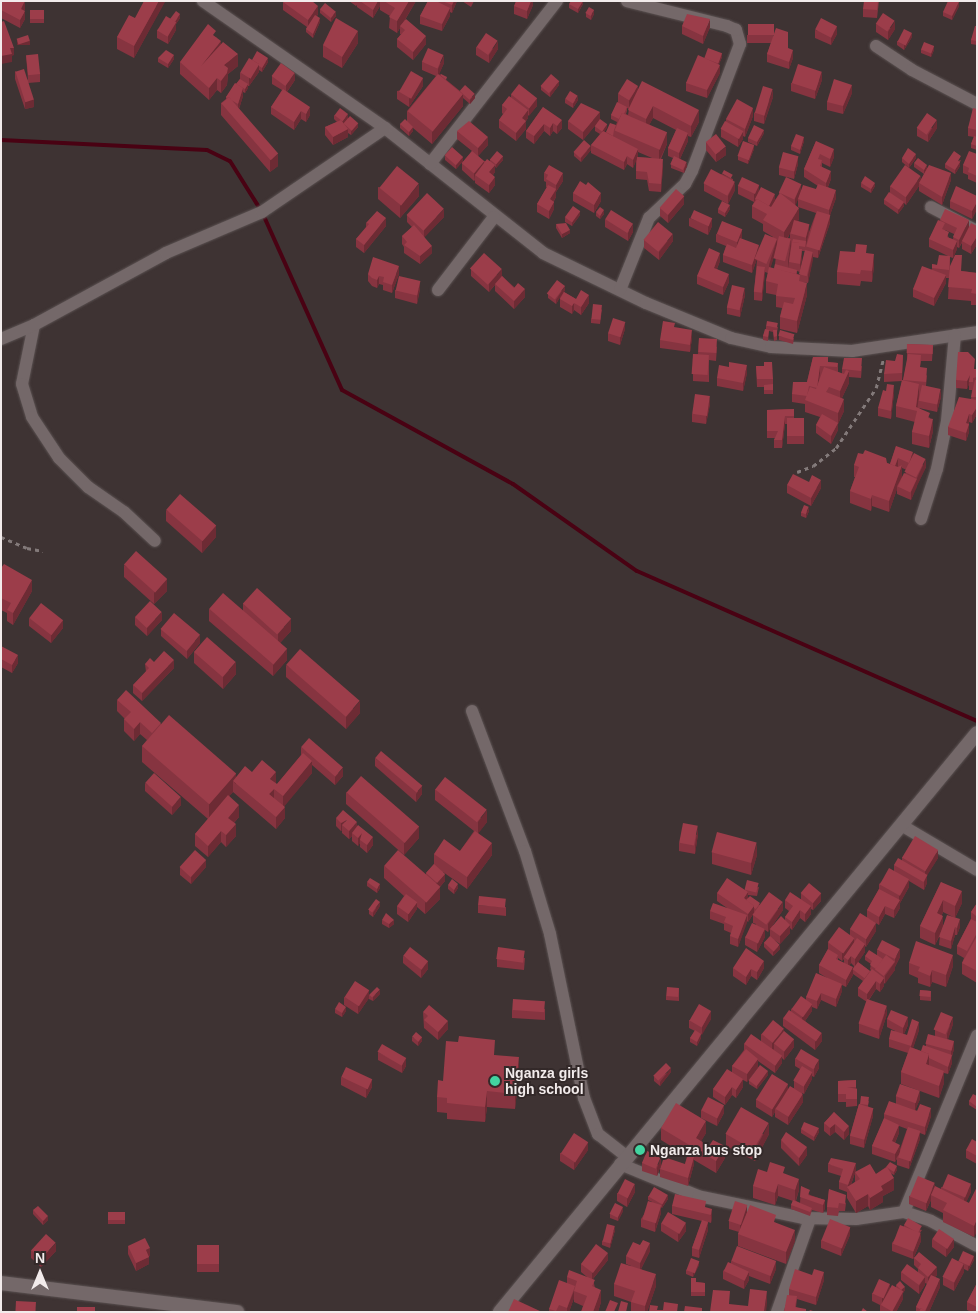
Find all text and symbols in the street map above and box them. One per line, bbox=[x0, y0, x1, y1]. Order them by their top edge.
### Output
place label: Nganza girls high school bbox=[505, 1065, 588, 1098]
marker: Nganza girls high school bbox=[489, 1075, 501, 1087]
place label: Nganza bus stop bbox=[650, 1142, 762, 1158]
marker: Nganza bus stop bbox=[634, 1144, 646, 1156]
north arrow bbox=[15, 1248, 65, 1298]
text: N bbox=[35, 1250, 45, 1266]

